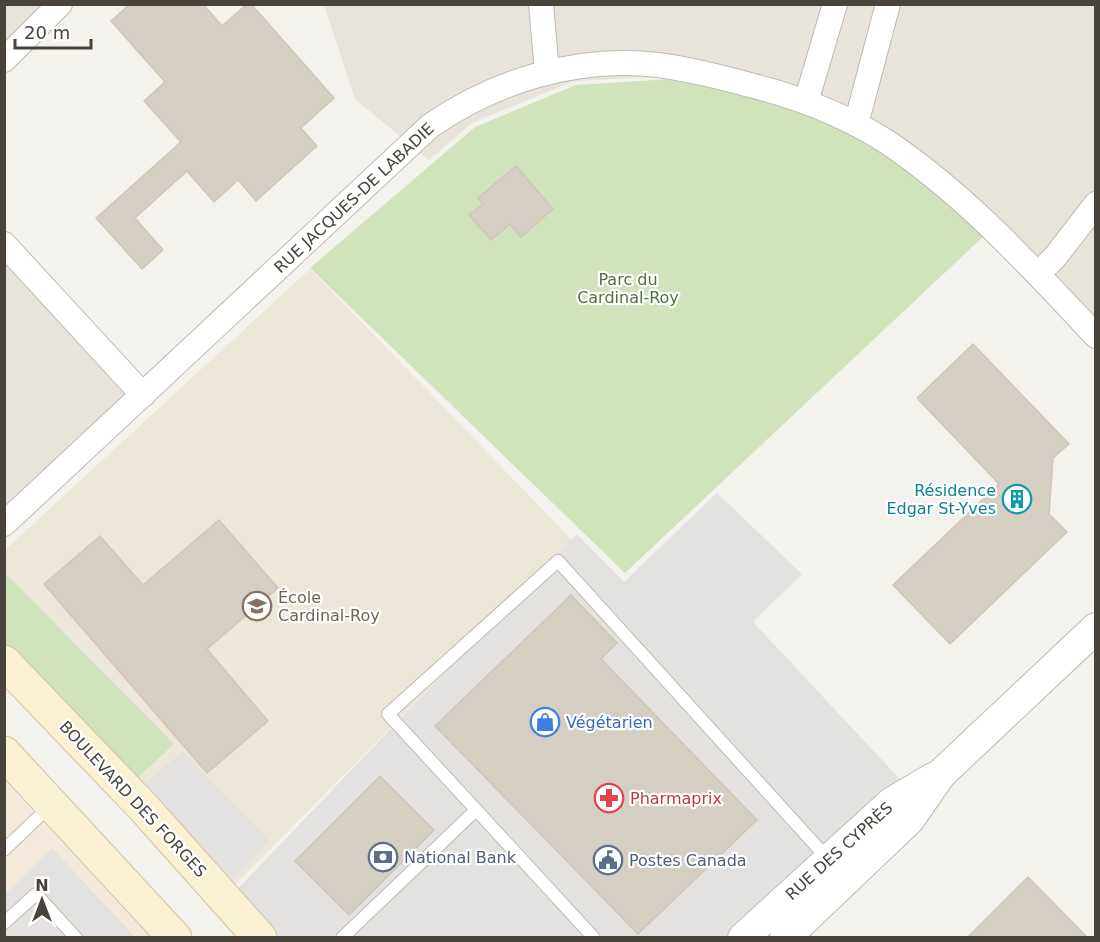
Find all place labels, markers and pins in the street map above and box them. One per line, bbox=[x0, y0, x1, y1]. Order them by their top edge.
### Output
place label: Résidence Edgar St-Yves bbox=[886, 481, 996, 518]
building icon: Résidence Edgar St-Yves bbox=[1001, 483, 1033, 515]
place label: École Cardinal-Roy bbox=[278, 588, 380, 625]
school or university icon: École Cardinal-Roy bbox=[241, 590, 273, 622]
shop icon: Végétarien bbox=[529, 706, 561, 738]
place label: Végétarien bbox=[566, 713, 653, 732]
pharmacy icon: Pharmaprix bbox=[593, 782, 625, 814]
place label: Pharmaprix bbox=[630, 789, 722, 808]
bank icon: National Bank bbox=[367, 841, 399, 873]
public building icon: Postes Canada bbox=[592, 844, 624, 876]
place label: National Bank bbox=[404, 848, 517, 867]
place label: Postes Canada bbox=[629, 851, 747, 870]

